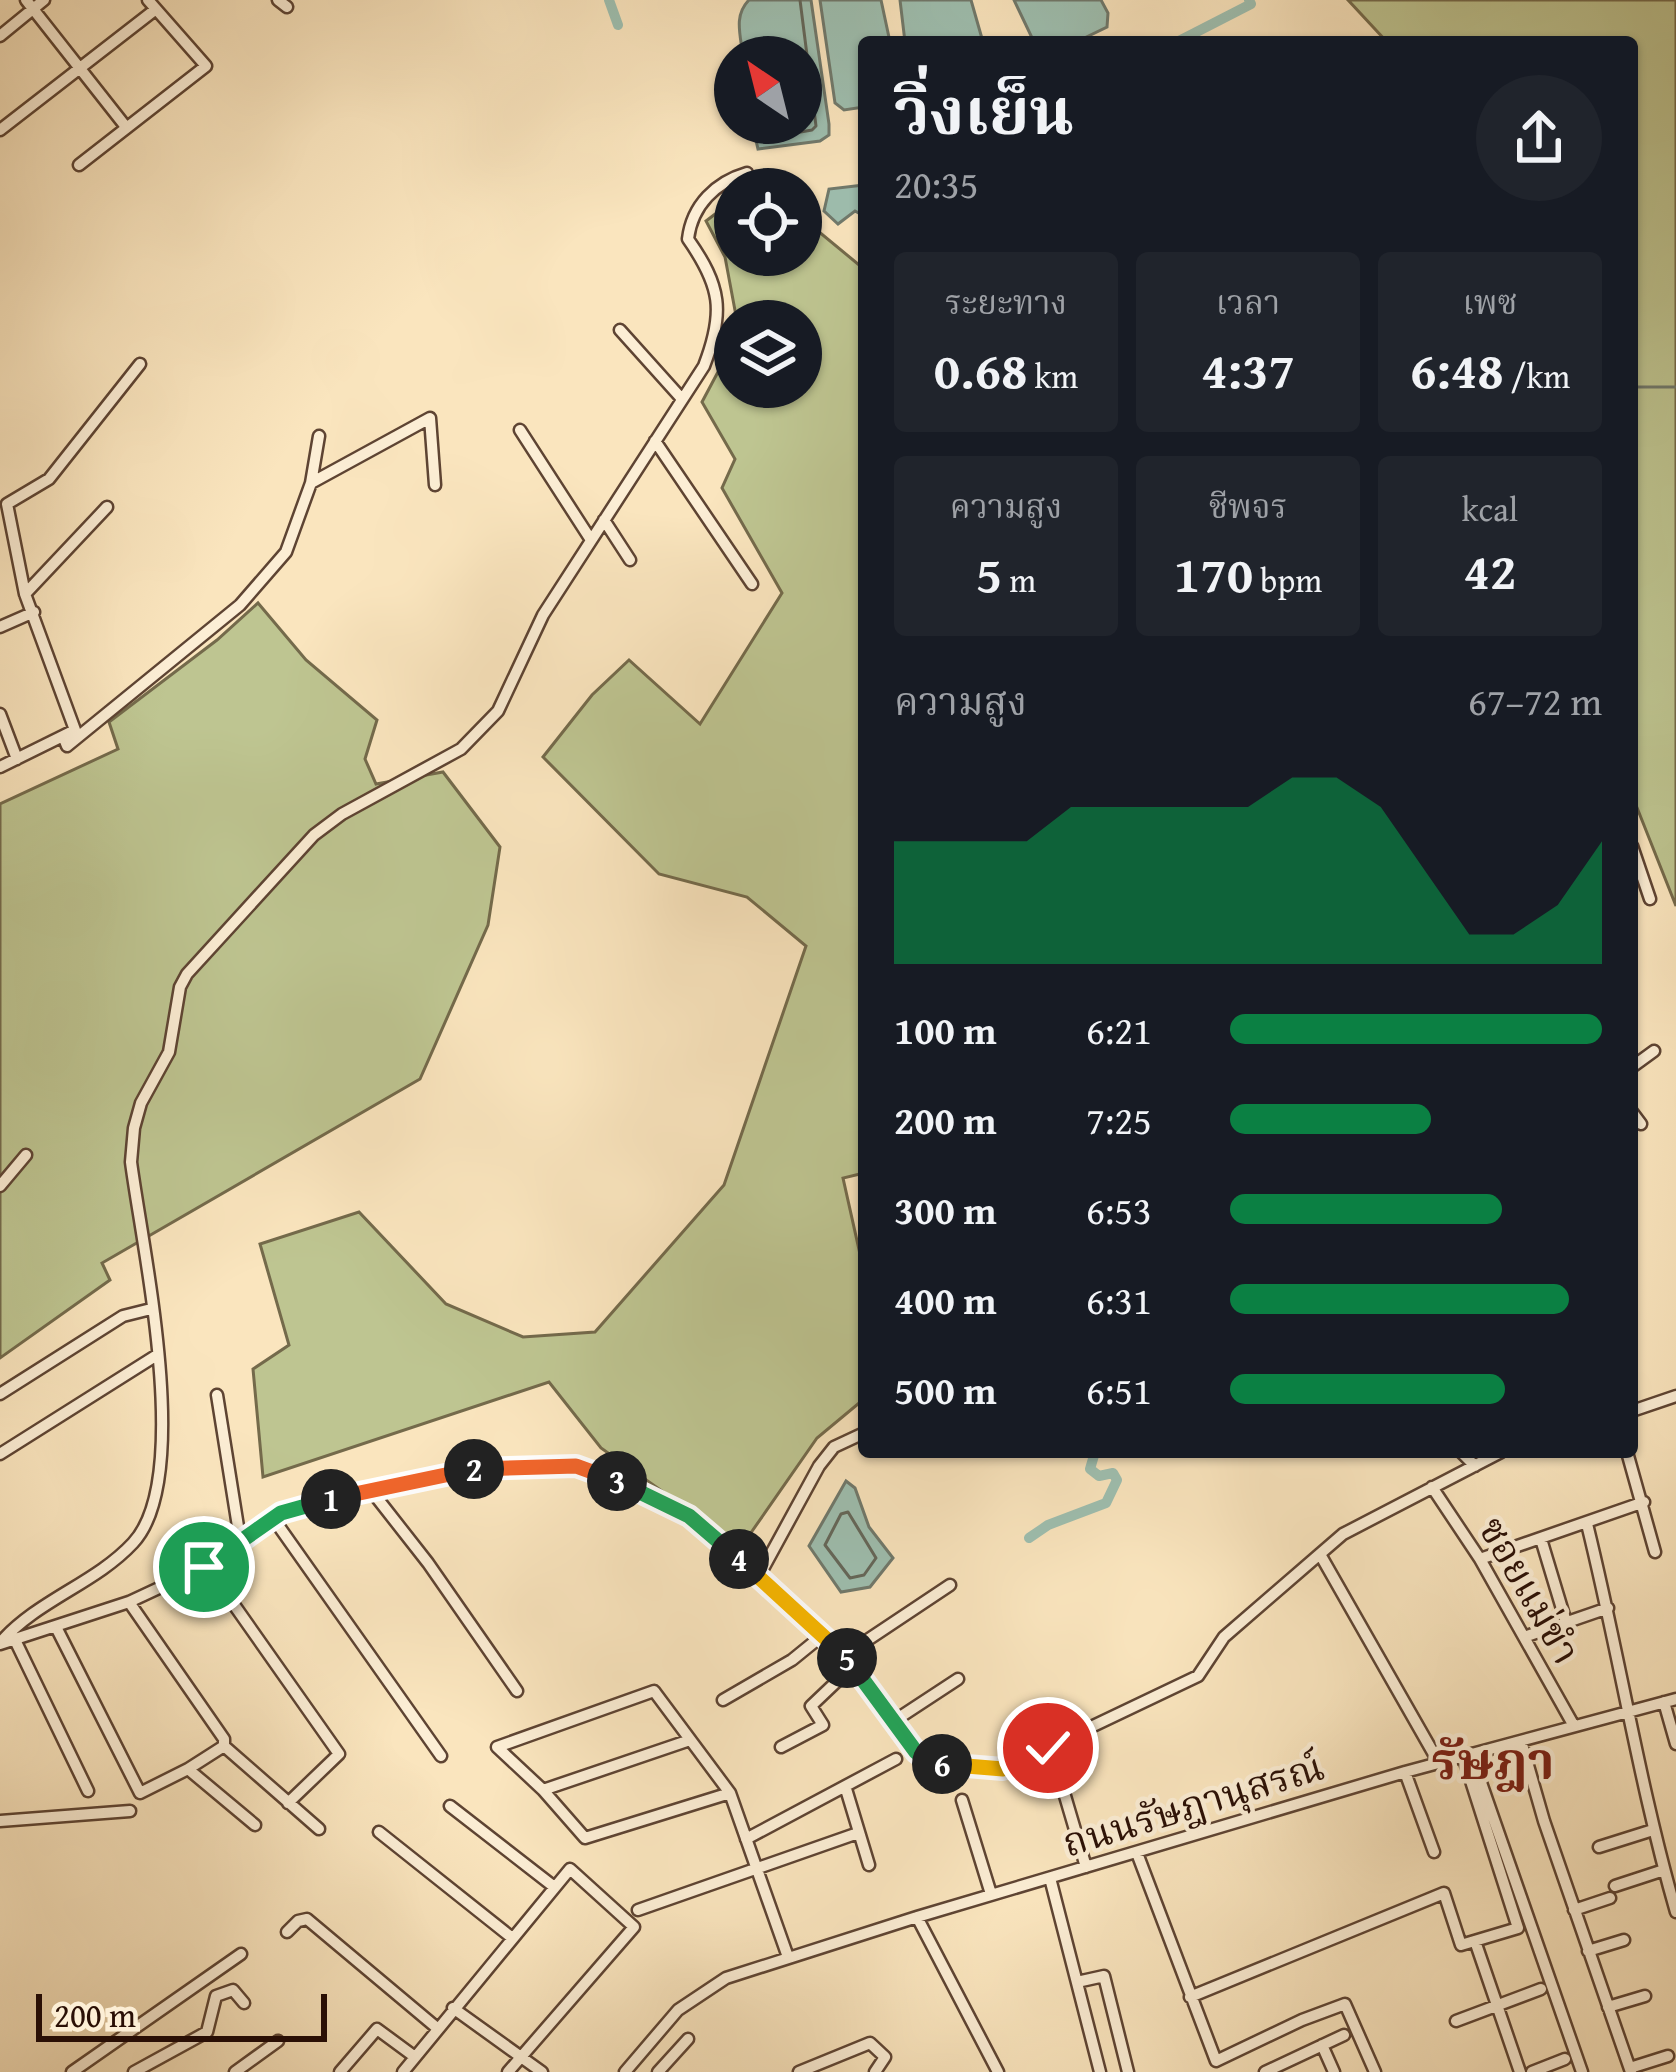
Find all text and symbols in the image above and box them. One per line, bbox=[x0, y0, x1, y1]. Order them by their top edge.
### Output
north arrow bbox=[714, 36, 822, 144]
map controls bbox=[714, 36, 822, 408]
text: วิ่งเย็น bbox=[894, 61, 1074, 158]
button: share bbox=[1476, 75, 1602, 201]
text: 20:35 bbox=[894, 155, 979, 212]
button: locate bbox=[714, 168, 822, 276]
text: ระยะทาง bbox=[945, 278, 1067, 326]
text: เวลา bbox=[1216, 278, 1280, 326]
text: เพซ bbox=[1462, 278, 1518, 326]
button: layers bbox=[714, 300, 822, 408]
text: 0.68 bbox=[934, 332, 1027, 407]
text: 4:37 bbox=[1201, 332, 1295, 407]
text: 6:48 bbox=[1410, 332, 1504, 407]
text: km bbox=[1027, 352, 1078, 400]
text: /km bbox=[1504, 352, 1570, 400]
text: ความสูง bbox=[950, 482, 1062, 530]
text: ชีพจร bbox=[1209, 482, 1287, 530]
text: kcal bbox=[1462, 485, 1518, 533]
text: 42 bbox=[1464, 533, 1516, 608]
text: 5 bbox=[976, 536, 1002, 611]
text: 170 bbox=[1174, 536, 1253, 611]
text: m bbox=[1002, 556, 1036, 604]
text: bpm bbox=[1253, 556, 1322, 604]
text: ความสูง bbox=[894, 672, 1027, 729]
text: 67–72 m bbox=[1468, 672, 1602, 729]
text: 100 m bbox=[894, 1001, 997, 1058]
text: 6:21 bbox=[1086, 1001, 1152, 1058]
text: 200 m bbox=[894, 1091, 997, 1148]
text: 7:25 bbox=[1086, 1091, 1152, 1148]
text: 300 m bbox=[894, 1181, 997, 1238]
text: 6:53 bbox=[1086, 1181, 1152, 1238]
text: 400 m bbox=[894, 1271, 997, 1328]
text: 6:31 bbox=[1086, 1271, 1152, 1328]
text: 500 m bbox=[894, 1361, 997, 1418]
text: 6:51 bbox=[1086, 1361, 1152, 1418]
pin: 2 bbox=[444, 1439, 504, 1499]
text: 2 bbox=[465, 1445, 483, 1493]
pin: 3 bbox=[587, 1451, 647, 1511]
text: 3 bbox=[608, 1457, 626, 1505]
pin: 1 bbox=[301, 1469, 361, 1529]
text: 1 bbox=[322, 1475, 340, 1523]
street label: ซอยแม่ขำ bbox=[1465, 1505, 1596, 1674]
pin bbox=[153, 1516, 255, 1618]
pin: 4 bbox=[709, 1529, 769, 1589]
icon: arrive bbox=[171, 1534, 237, 1600]
text: 4 bbox=[730, 1535, 748, 1583]
pin: 5 bbox=[817, 1628, 877, 1688]
text: 5 bbox=[838, 1634, 856, 1682]
pin bbox=[997, 1697, 1099, 1799]
icon: check bbox=[1015, 1715, 1081, 1781]
district label: รัษฎา bbox=[1432, 1723, 1554, 1798]
pin: 6 bbox=[912, 1734, 972, 1794]
street label: ถนนรัษฎานุสรณ์ bbox=[1055, 1737, 1331, 1870]
text: 6 bbox=[933, 1740, 951, 1788]
scale bar bbox=[36, 1988, 327, 2041]
text: 200 m bbox=[54, 1991, 136, 2039]

